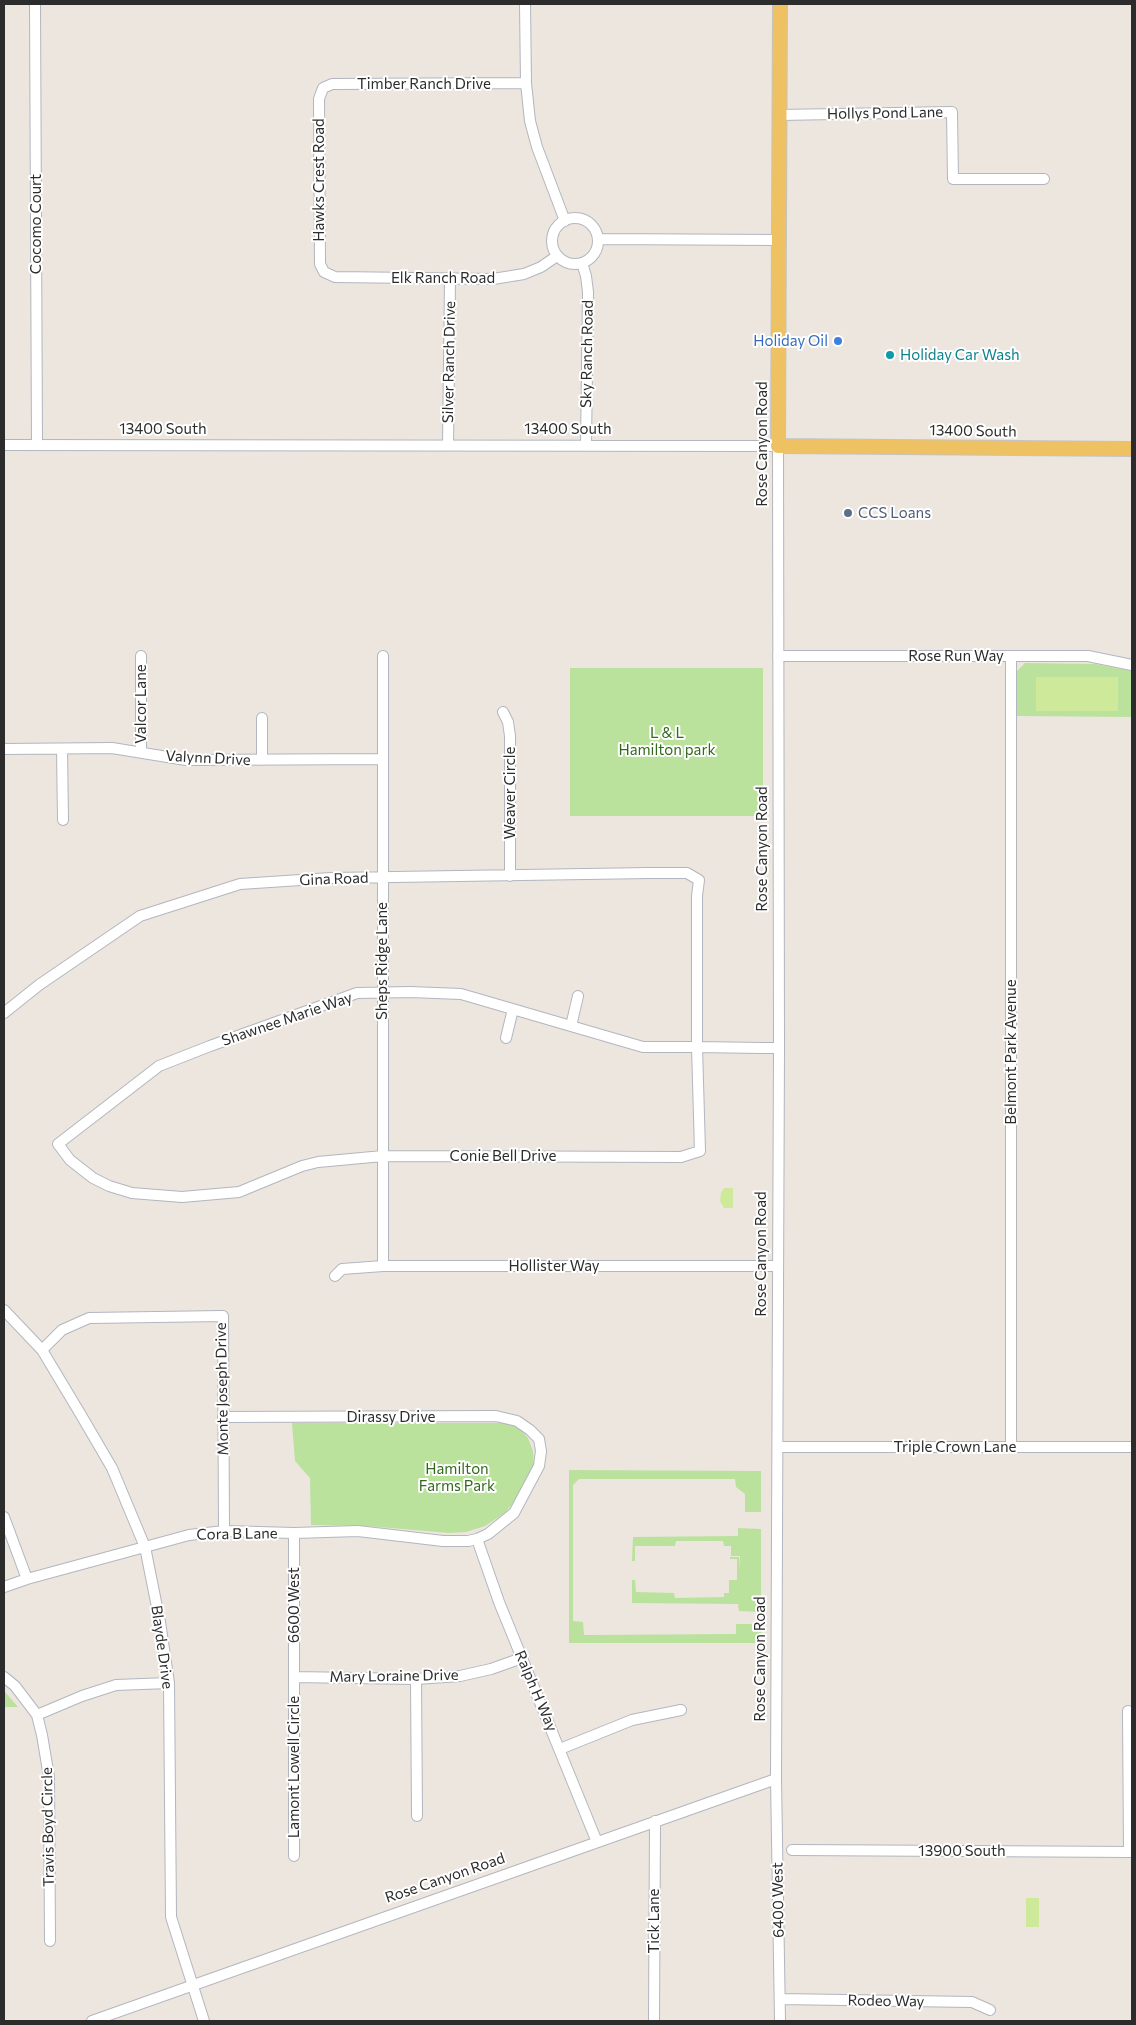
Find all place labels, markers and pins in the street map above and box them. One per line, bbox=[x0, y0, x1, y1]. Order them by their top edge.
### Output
place label: Holiday Oil bbox=[753, 332, 828, 350]
marker: Holiday Oil bbox=[832, 335, 844, 347]
place label: Holiday Car Wash bbox=[900, 346, 1020, 364]
marker: Holiday Car Wash bbox=[884, 349, 896, 361]
place label: CCS Loans bbox=[858, 504, 931, 522]
marker: CCS Loans bbox=[842, 507, 854, 519]

